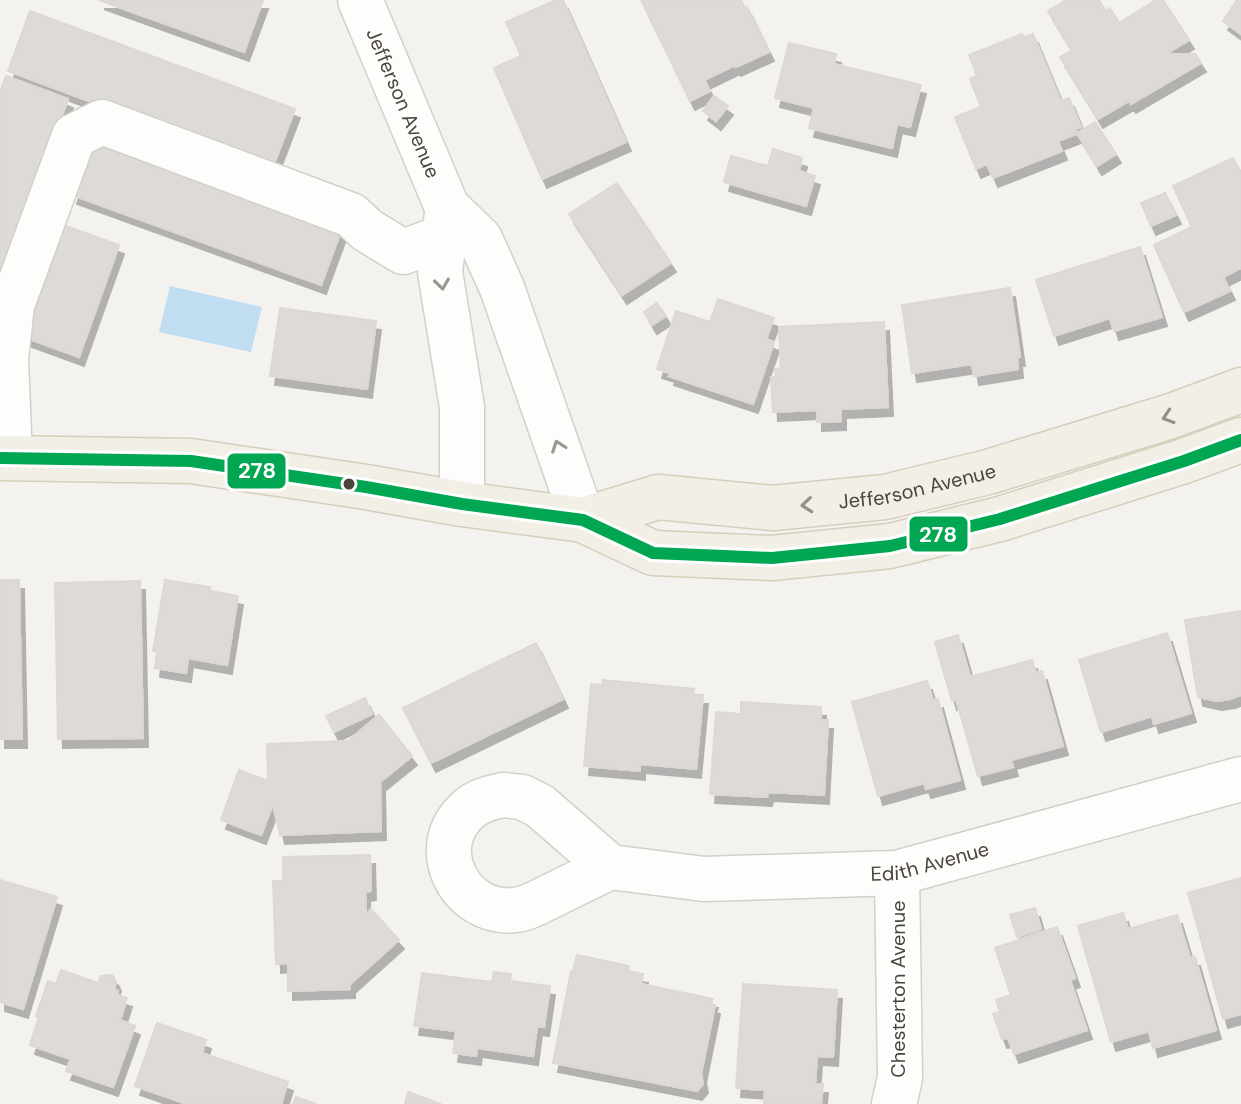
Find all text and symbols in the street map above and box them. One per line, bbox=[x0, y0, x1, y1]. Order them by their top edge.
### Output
street label: Jefferson Avenue bbox=[360, 24, 446, 182]
one-way arrow bbox=[433, 277, 450, 291]
one-way arrow bbox=[1161, 407, 1175, 423]
one-way arrow bbox=[551, 440, 567, 454]
line badge: 278 bbox=[226, 452, 287, 490]
text: 278 bbox=[238, 456, 276, 485]
street label: Jefferson Avenue bbox=[837, 457, 999, 514]
unlabelled marker bbox=[341, 476, 357, 492]
one-way arrow bbox=[800, 496, 813, 513]
line badge: 278 bbox=[908, 515, 969, 553]
text: 278 bbox=[919, 520, 957, 549]
street label: Edith Avenue bbox=[870, 835, 992, 887]
street label: Chesterton Avenue bbox=[885, 900, 911, 1078]

